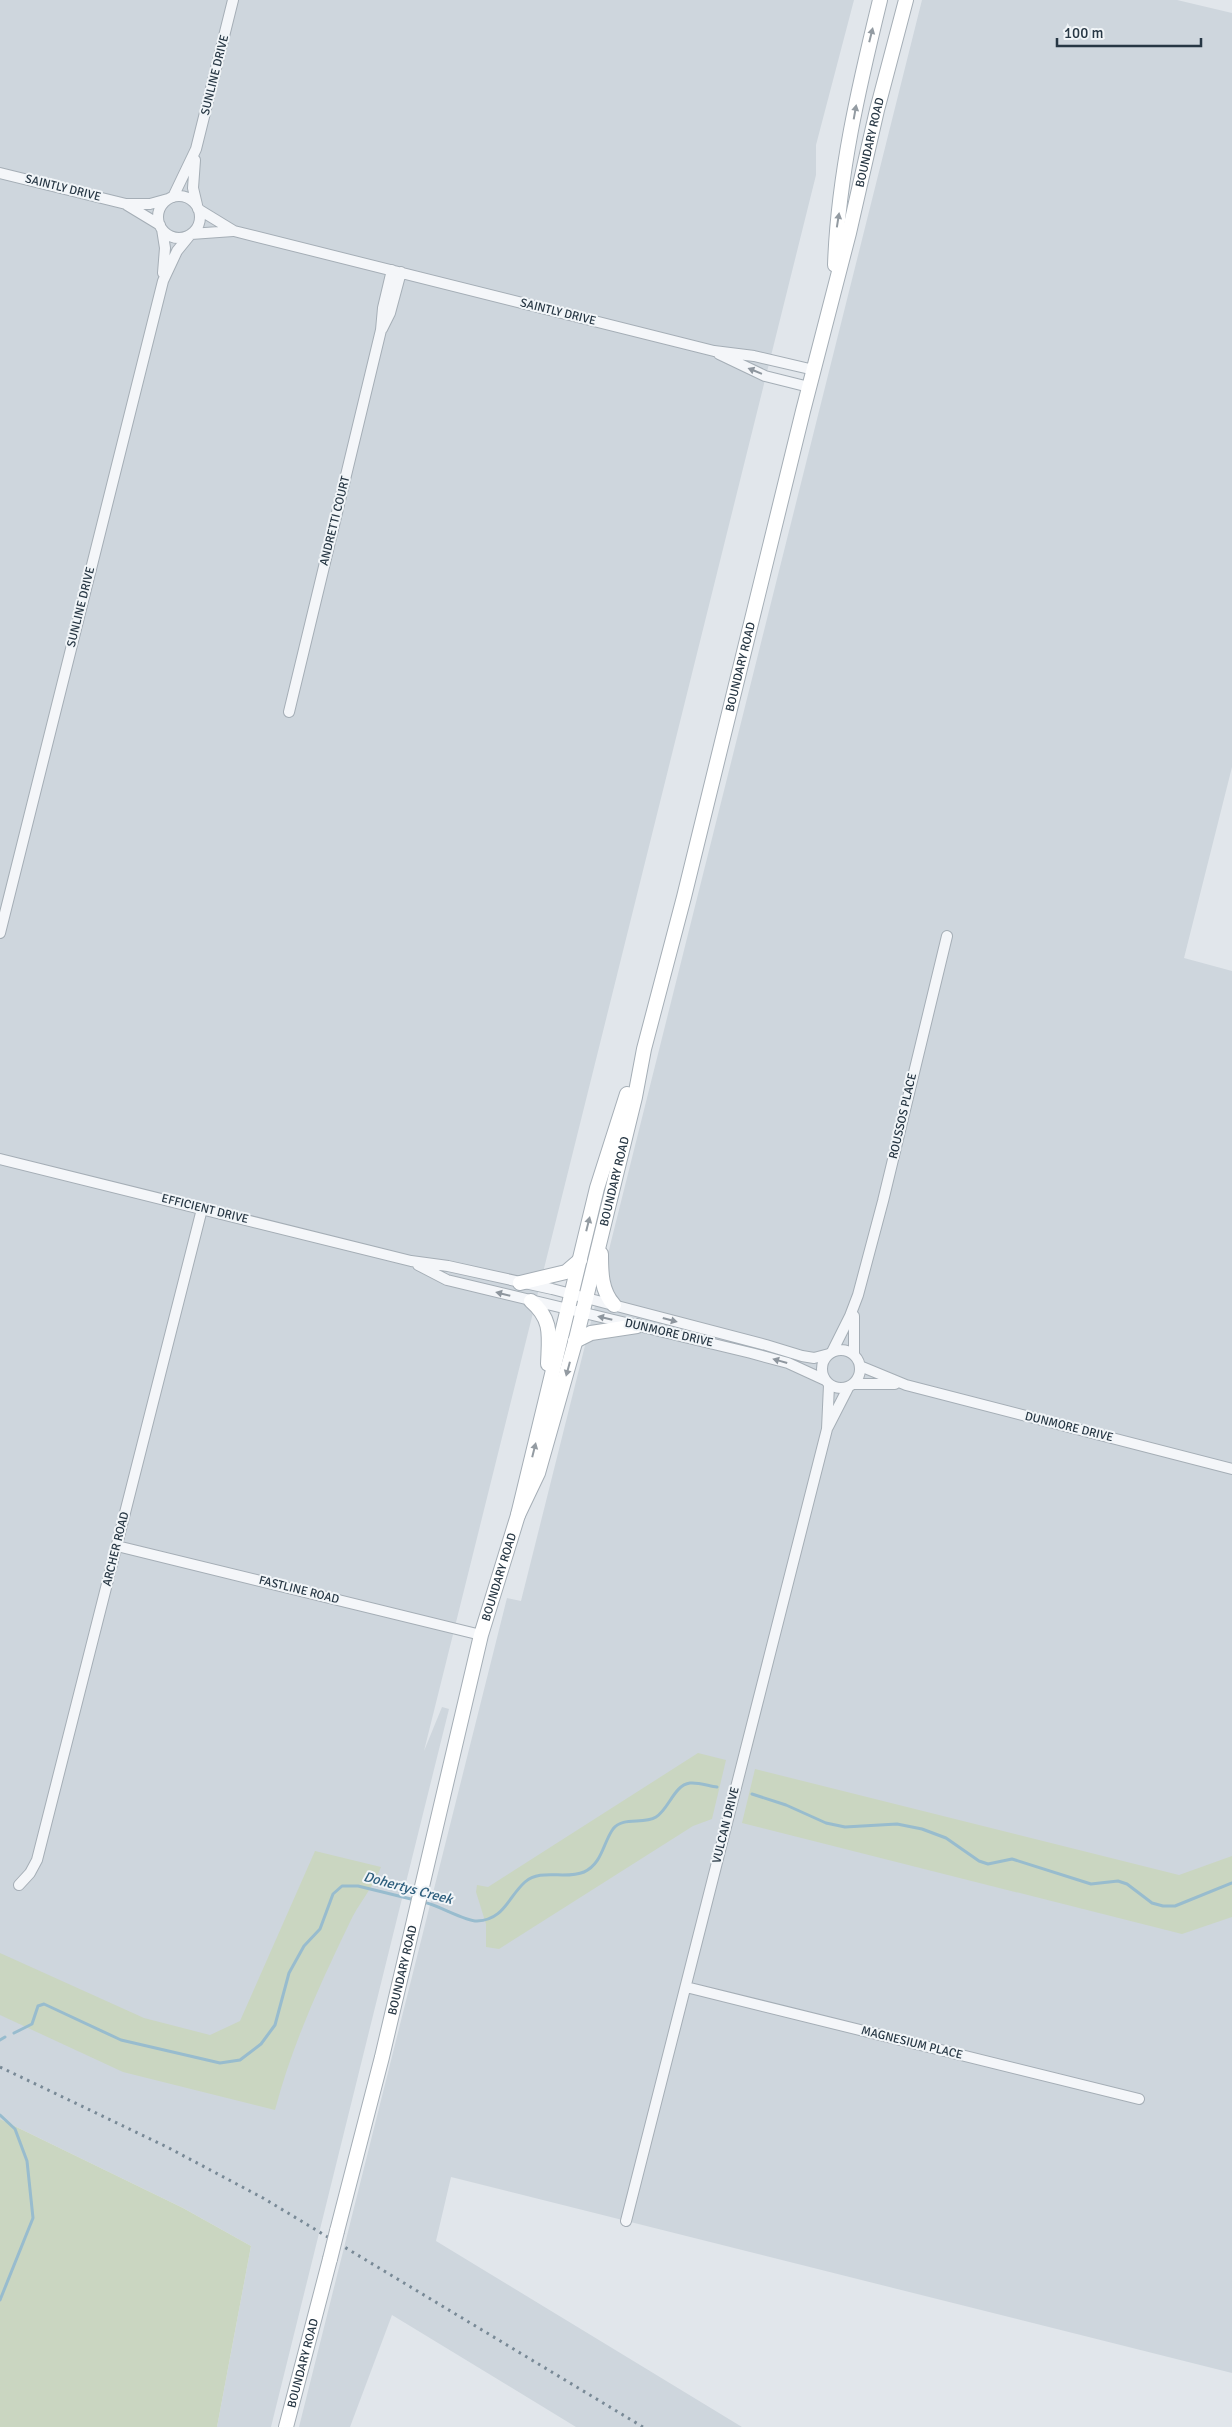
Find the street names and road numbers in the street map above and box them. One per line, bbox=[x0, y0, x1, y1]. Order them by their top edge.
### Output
street label: SUNLINE DRIVE bbox=[198, 33, 232, 117]
street label: BOUNDARY ROAD bbox=[852, 96, 888, 189]
street label: SAINTLY DRIVE bbox=[24, 171, 103, 205]
street label: SAINTLY DRIVE bbox=[519, 295, 598, 329]
street label: ANDRETTI COURT bbox=[317, 475, 353, 567]
street label: SUNLINE DRIVE bbox=[64, 565, 98, 649]
street label: BOUNDARY ROAD bbox=[722, 620, 759, 713]
street label: ROUSSOS PLACE bbox=[886, 1071, 920, 1160]
street label: BOUNDARY ROAD bbox=[596, 1135, 633, 1228]
street label: EFFICIENT DRIVE bbox=[160, 1191, 250, 1227]
street label: DUNMORE DRIVE bbox=[623, 1316, 715, 1351]
street label: DUNMORE DRIVE bbox=[1023, 1409, 1115, 1445]
street label: ARCHER ROAD bbox=[100, 1510, 133, 1588]
street label: BOUNDARY ROAD bbox=[478, 1531, 520, 1623]
street label: FASTLINE ROAD bbox=[257, 1573, 341, 1607]
street label: VULCAN DRIVE bbox=[709, 1785, 743, 1865]
street label: BOUNDARY ROAD bbox=[385, 1923, 420, 2016]
street label: MAGNESIUM PLACE bbox=[860, 2023, 965, 2063]
street label: BOUNDARY ROAD bbox=[284, 2317, 322, 2409]

